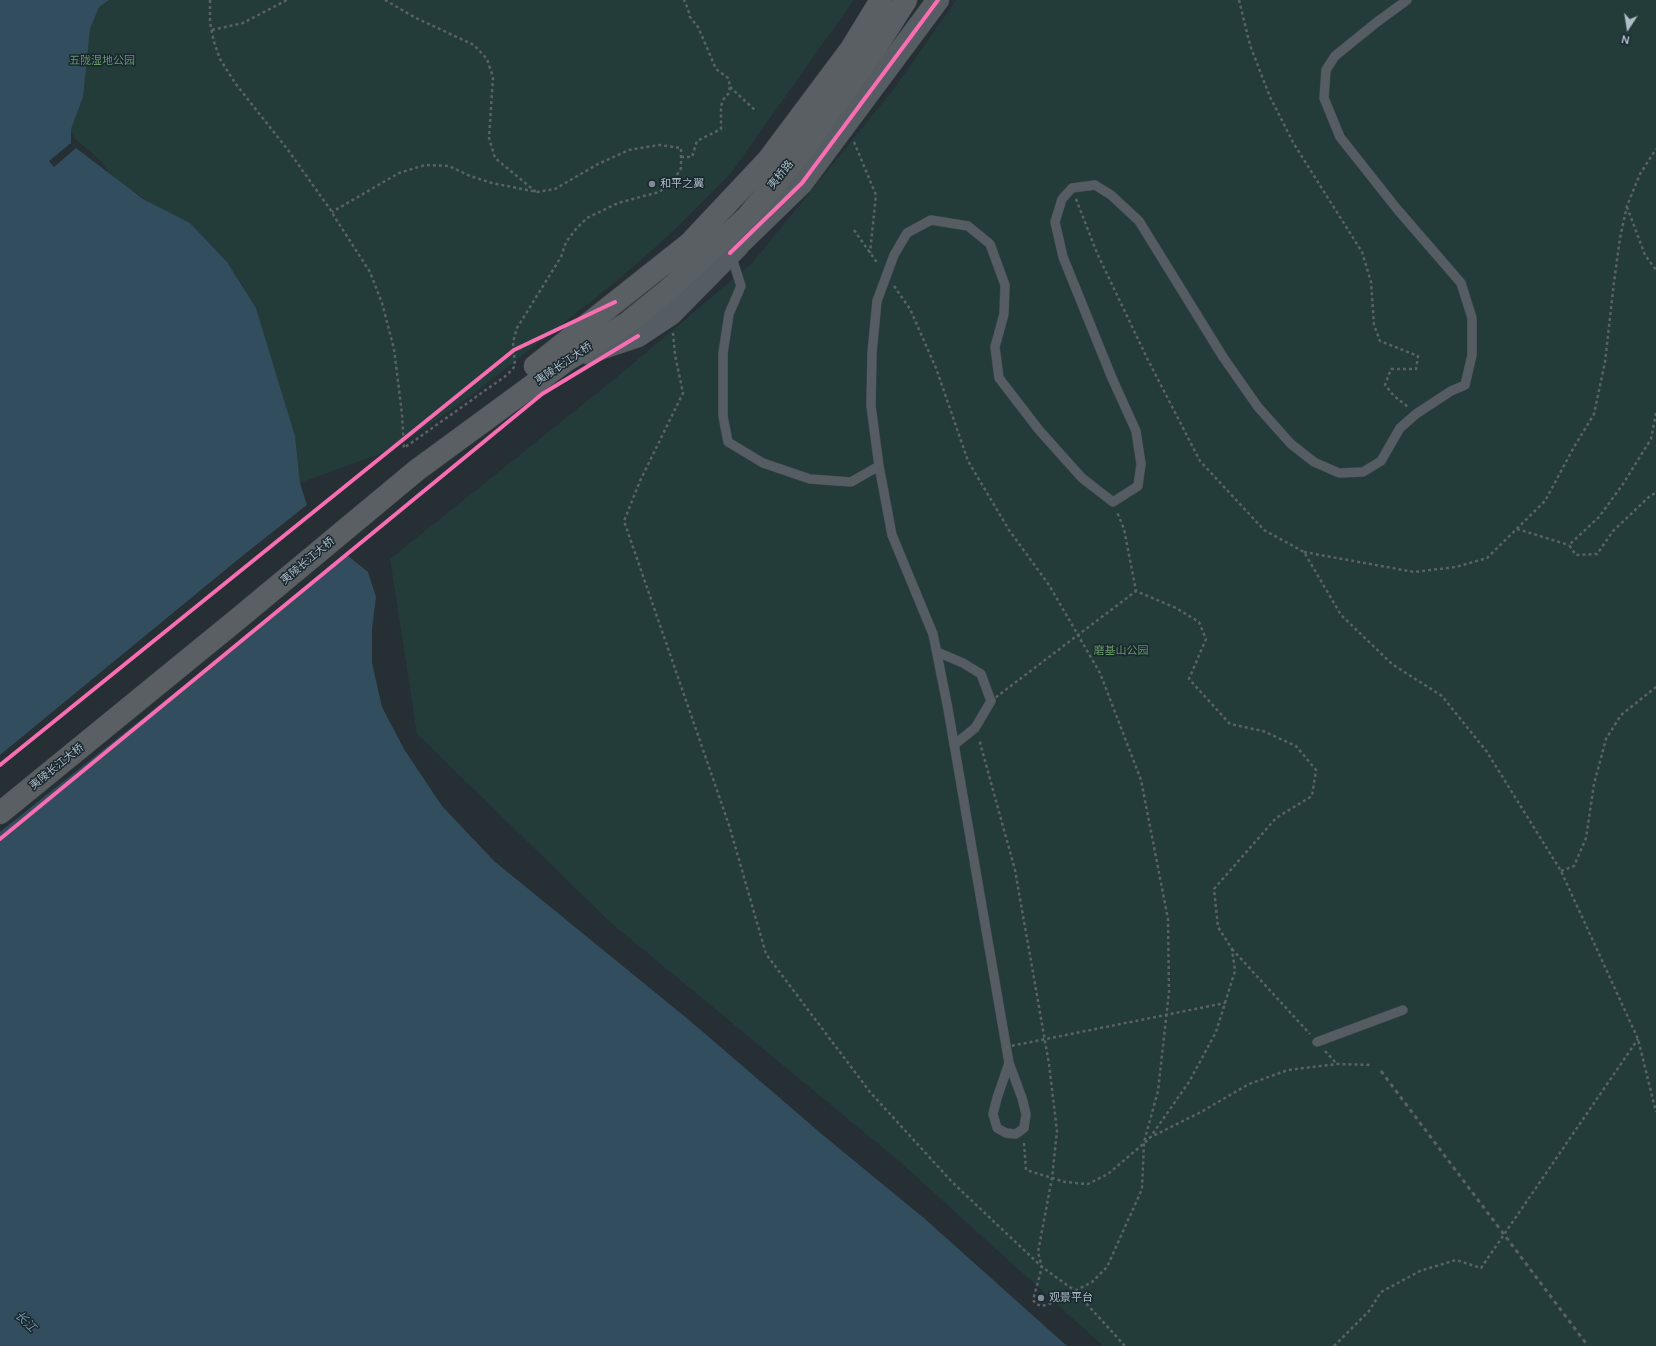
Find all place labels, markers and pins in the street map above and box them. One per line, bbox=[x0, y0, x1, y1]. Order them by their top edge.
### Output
place label: 和平之翼 bbox=[660, 177, 704, 191]
marker: 和平之翼 bbox=[647, 179, 657, 189]
place label: 观景平台 bbox=[1049, 1291, 1093, 1305]
marker: 观景平台 bbox=[1036, 1293, 1046, 1303]

